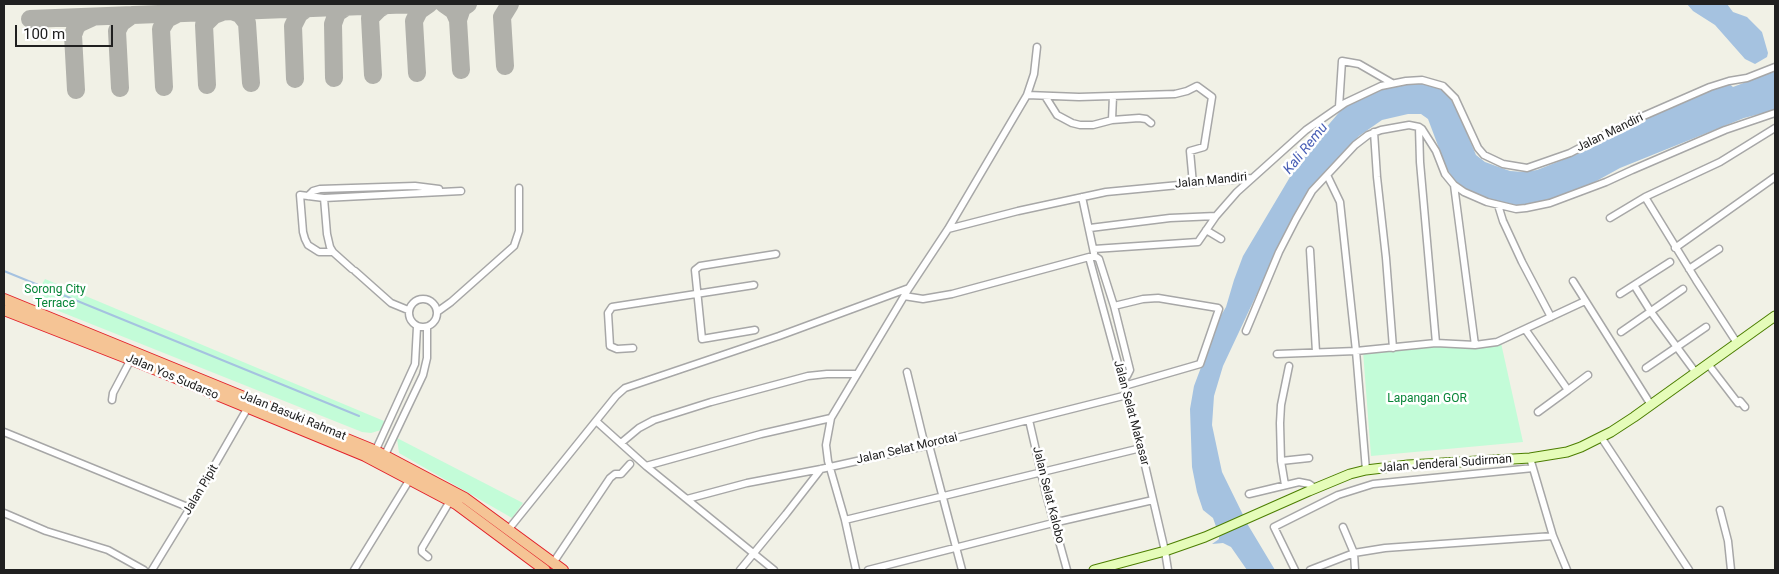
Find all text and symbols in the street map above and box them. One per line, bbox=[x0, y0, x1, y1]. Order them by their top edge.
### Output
scale bar bbox=[18, 15, 115, 47]
text: 100 m bbox=[23, 25, 65, 43]
street label: Jalan Mandiri bbox=[1574, 111, 1646, 155]
water label: Kali Remu bbox=[1280, 120, 1332, 178]
street label: Jalan Mandiri bbox=[1174, 170, 1248, 192]
park label: Sorong City Terrace bbox=[24, 283, 86, 311]
street label: Jalan Yos Sudarso bbox=[124, 351, 220, 403]
street label: Jalan Selat Makasar bbox=[1110, 359, 1152, 467]
street label: Jalan Basuki Rahmat bbox=[238, 388, 348, 444]
park label: Lapangan GOR bbox=[1387, 392, 1467, 406]
street label: Jalan Selat Morotai bbox=[855, 430, 959, 468]
street label: Jalan Selat Kalobo bbox=[1029, 445, 1067, 545]
street label: Jalan Jenderal Sudirman bbox=[1379, 452, 1513, 476]
street label: Jalan Pipit bbox=[180, 462, 222, 518]

